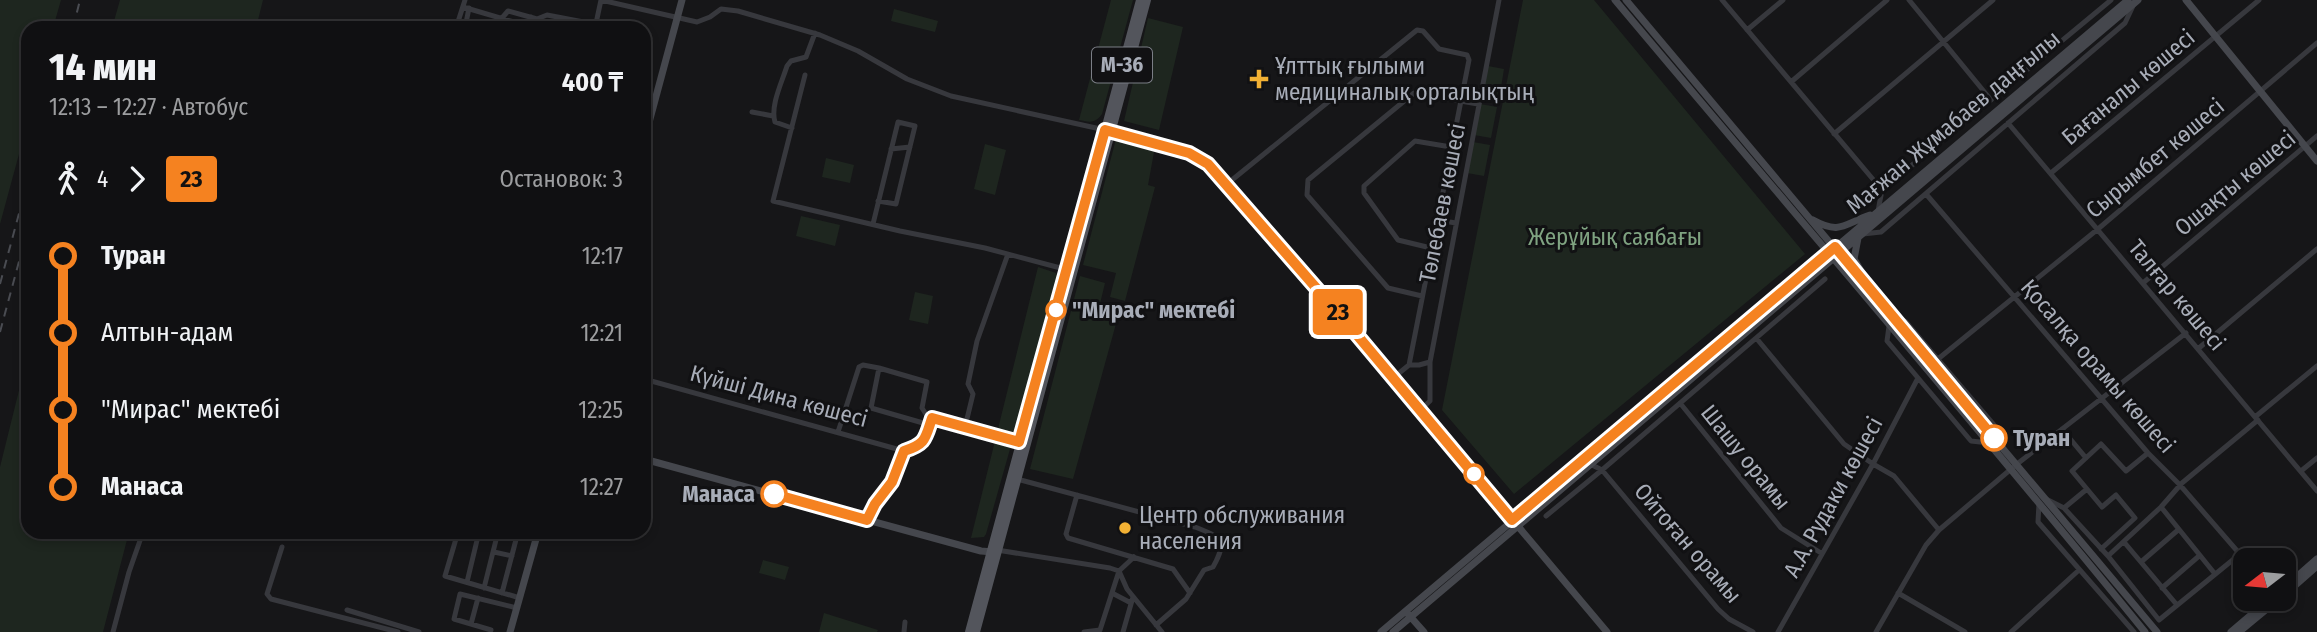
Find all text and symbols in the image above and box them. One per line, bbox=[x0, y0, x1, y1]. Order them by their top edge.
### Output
street label: Бағаналы көшесі bbox=[2056, 23, 2200, 151]
street label: Мағжан Жұмабаев даңғылы bbox=[1840, 24, 2066, 220]
text: 14 мин bbox=[49, 44, 157, 90]
road number: M-36 bbox=[1092, 48, 1152, 82]
place label: Ұлттық ғылыми медициналық орталықтың bbox=[1275, 52, 1534, 106]
text: 400 ₸ bbox=[562, 67, 623, 98]
marker: Ұлттық ғылыми медициналық орталықтың bbox=[1249, 69, 1269, 89]
street label: Сырымбет көшесі bbox=[2080, 92, 2230, 224]
text: 12:13 – 12:27 · Автобус bbox=[49, 93, 248, 121]
street label: Төлебаев көшесі bbox=[1413, 121, 1471, 285]
street label: Ошақты көшесі bbox=[2169, 124, 2301, 242]
icon: walk bbox=[49, 160, 87, 198]
icon: forward bbox=[118, 160, 156, 198]
text: 4 bbox=[97, 165, 108, 193]
text: 23 bbox=[180, 165, 203, 193]
text: Остановок: 3 bbox=[499, 165, 623, 193]
park label: Жерұйық саябағы bbox=[1528, 223, 1702, 251]
street label: Талғар көшесі bbox=[2123, 234, 2231, 356]
text: Туран bbox=[101, 240, 166, 271]
text: 12:17 bbox=[582, 242, 623, 270]
street label: Қосалқа орамы көшесі bbox=[2015, 273, 2181, 459]
line badge: 23 bbox=[1306, 289, 1370, 335]
place label: "Мирас" мектебі bbox=[1072, 296, 1235, 324]
text: 23 bbox=[1327, 298, 1349, 326]
marker: "Мирас" мектебі bbox=[1046, 300, 1066, 320]
text: Алтын-адам bbox=[101, 317, 233, 348]
text: 12:21 bbox=[580, 319, 623, 347]
street label: Күйші Дина көшесі bbox=[687, 359, 871, 433]
text: "Мирас" мектебі bbox=[101, 394, 280, 425]
text: 12:25 bbox=[578, 396, 623, 424]
street label: Шашу орамы bbox=[1695, 399, 1797, 515]
street label: А.А. Рудаки көшесі bbox=[1777, 412, 1889, 582]
place label: Туран bbox=[2013, 424, 2070, 452]
marker: Туран bbox=[1981, 425, 2007, 451]
unlabelled marker bbox=[1464, 464, 1484, 484]
text: Манаса bbox=[101, 471, 183, 502]
text: 12:27 bbox=[580, 473, 623, 501]
street label: Ойтоған орамы bbox=[1628, 477, 1748, 609]
place label: Манаса bbox=[682, 480, 755, 508]
marker: Манаса bbox=[761, 481, 787, 507]
place label: Центр обслуживания населения bbox=[1139, 501, 1345, 555]
marker: Центр обслуживания населения bbox=[1117, 520, 1133, 536]
north arrow bbox=[2233, 548, 2296, 611]
map controls bbox=[2233, 548, 2296, 611]

